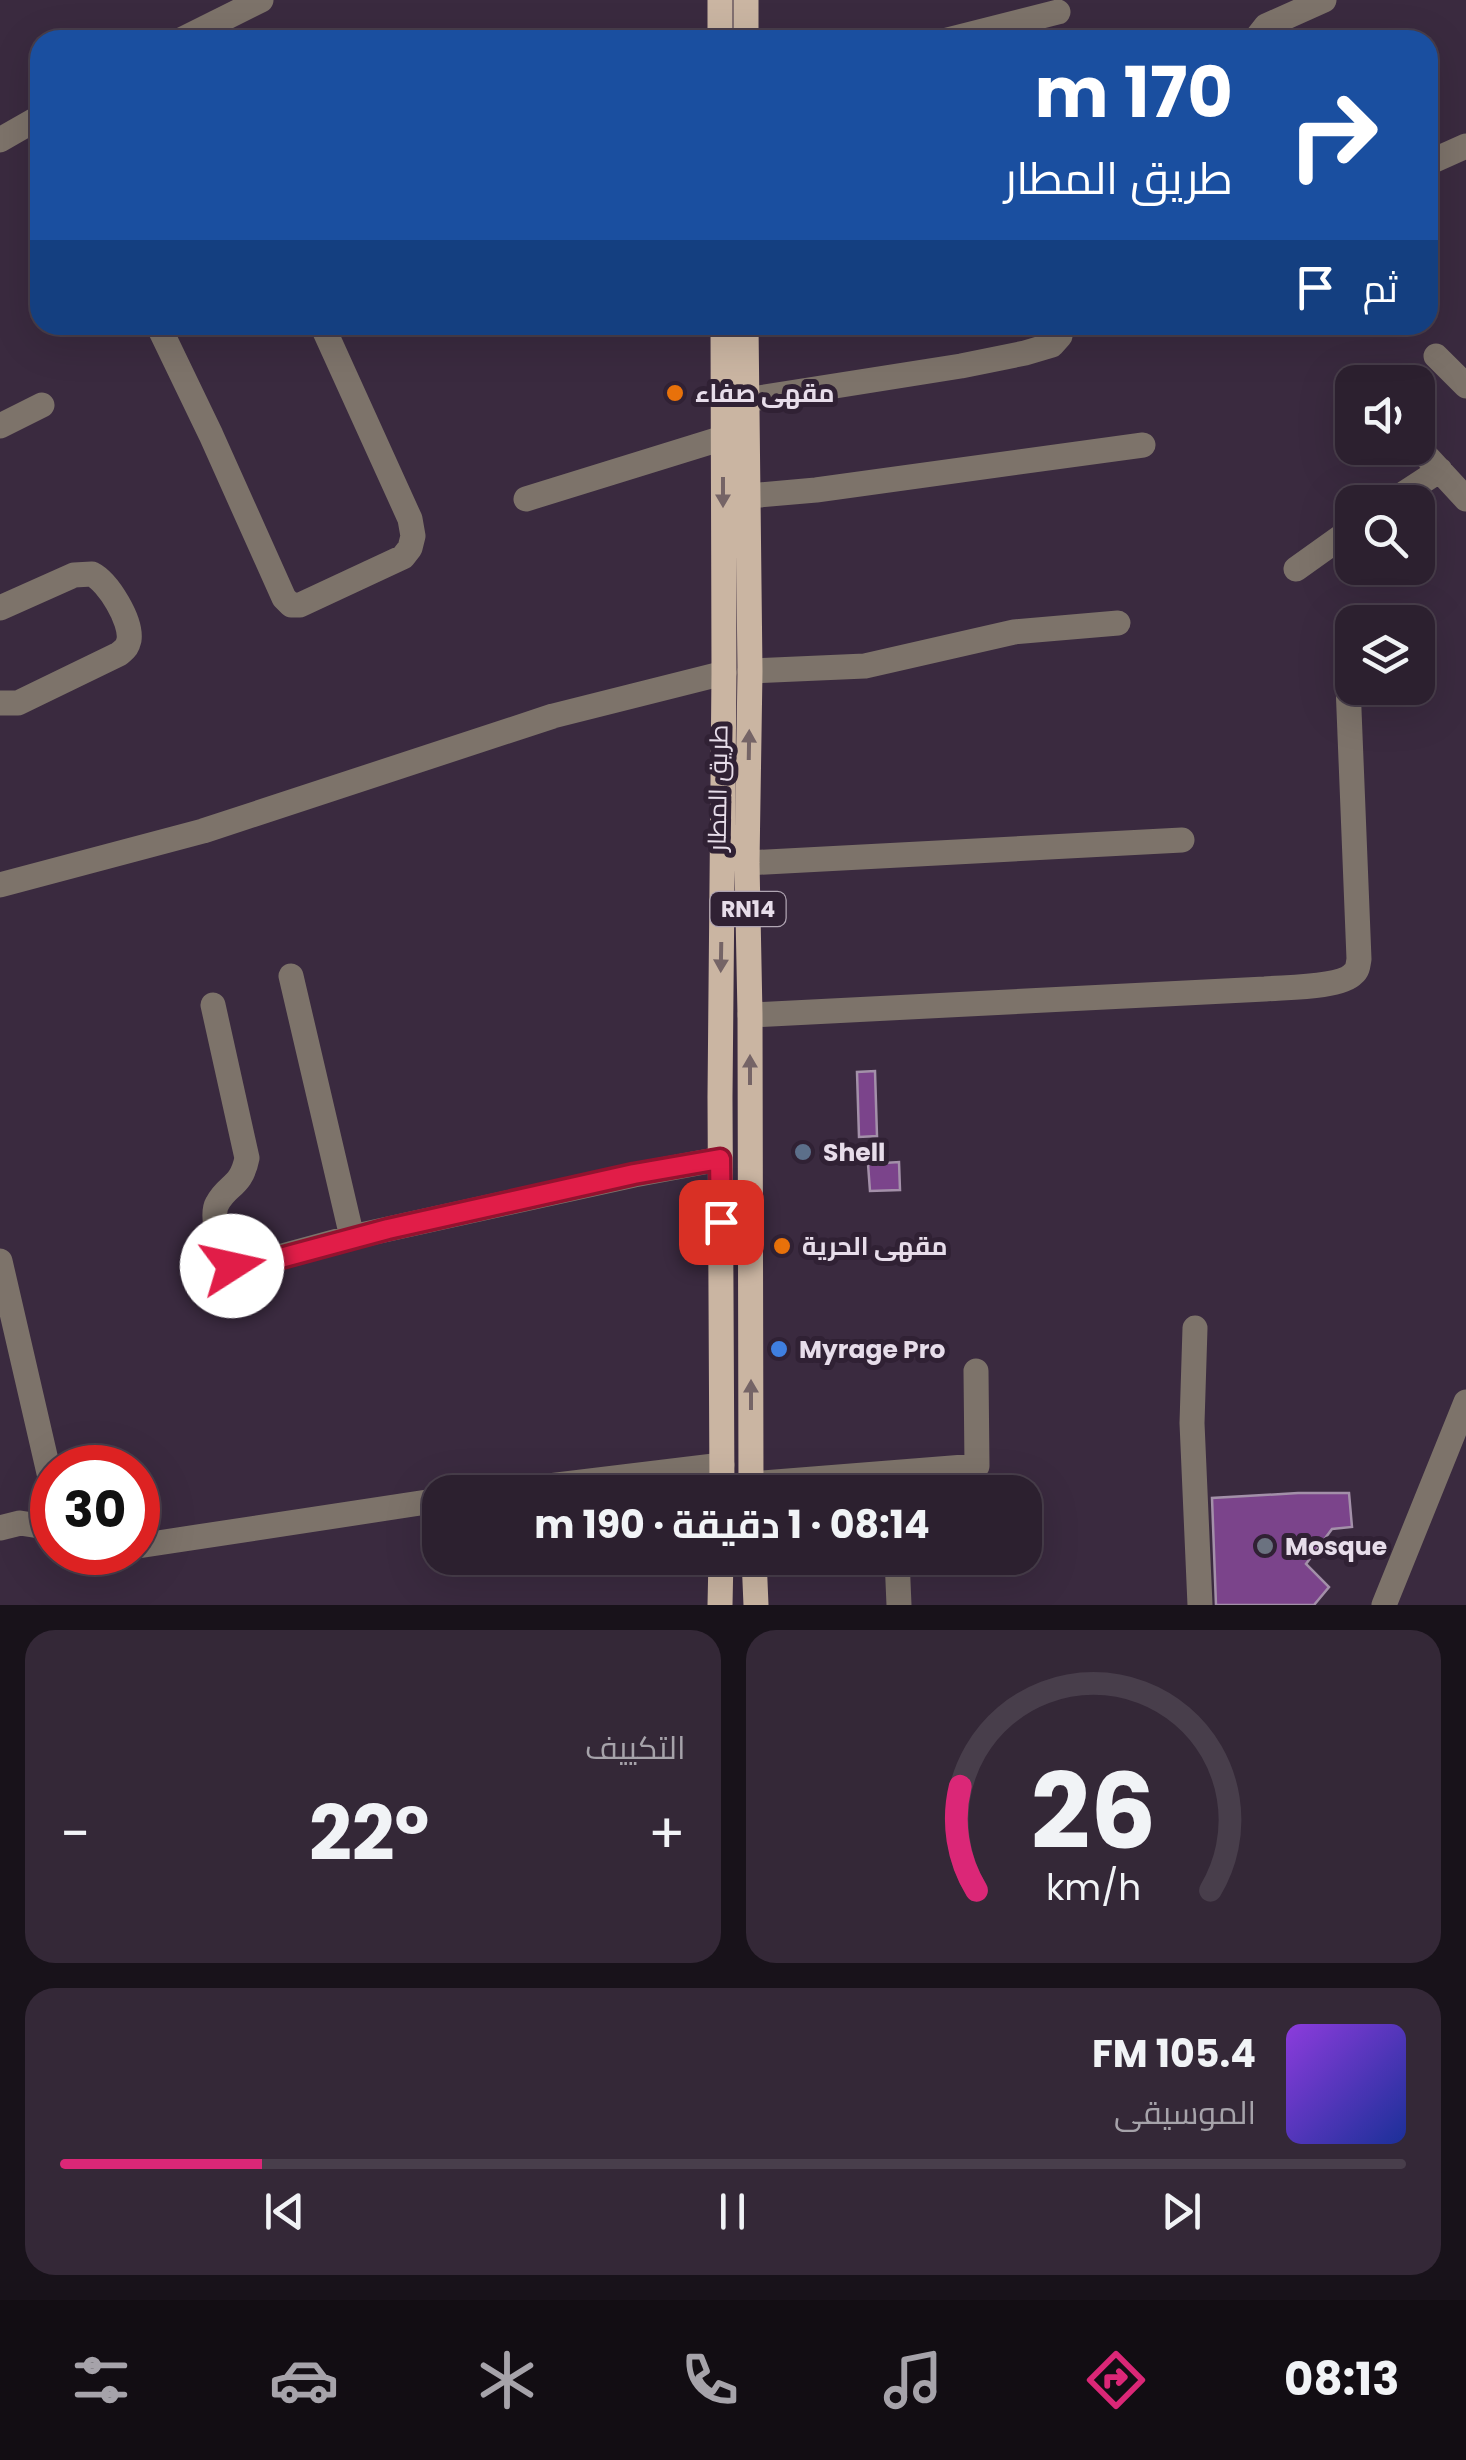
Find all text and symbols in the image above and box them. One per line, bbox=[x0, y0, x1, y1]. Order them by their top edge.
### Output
text: 170 m bbox=[1035, 43, 1233, 142]
icon: right bbox=[1268, 70, 1398, 200]
text: طريق المطار bbox=[1004, 147, 1233, 210]
icon: arrive bbox=[1288, 260, 1343, 315]
text: ثم bbox=[1363, 262, 1398, 315]
map controls bbox=[1335, 365, 1435, 705]
button: sound bbox=[1335, 365, 1435, 465]
place label: مقهى صفاء bbox=[695, 376, 835, 411]
marker: مقهى صفاء bbox=[664, 382, 686, 404]
one-way arrow bbox=[715, 477, 731, 509]
button: search bbox=[1335, 485, 1435, 585]
button: layers bbox=[1335, 605, 1435, 705]
street label: طريق المطار bbox=[699, 724, 737, 854]
one-way arrow bbox=[741, 729, 757, 761]
road number: RN14 bbox=[710, 892, 786, 926]
one-way arrow bbox=[713, 942, 729, 974]
one-way arrow bbox=[742, 1054, 758, 1086]
place label: Shell bbox=[823, 1135, 885, 1170]
marker: Shell bbox=[792, 1141, 814, 1163]
pin bbox=[679, 1180, 764, 1265]
icon: arrive bbox=[694, 1195, 749, 1250]
position arrow bbox=[180, 1214, 284, 1318]
place label: مقهى الحرية bbox=[802, 1229, 948, 1264]
marker: مقهى الحرية bbox=[771, 1235, 793, 1257]
place label: Myrage Pro bbox=[799, 1332, 945, 1367]
marker: Myrage Pro bbox=[768, 1338, 790, 1360]
one-way arrow bbox=[742, 1379, 758, 1411]
speed limit sign: 30 bbox=[30, 1445, 160, 1575]
text: 08:14 · 1 دقيقة · 190 m bbox=[534, 1498, 930, 1551]
place label: Mosque bbox=[1285, 1529, 1387, 1564]
marker: Mosque bbox=[1254, 1535, 1276, 1557]
text: التكييف bbox=[585, 1725, 686, 1770]
text: 26 bbox=[1030, 1739, 1156, 1884]
text: 22° bbox=[309, 1781, 429, 1886]
text: − bbox=[60, 1795, 90, 1872]
text: + bbox=[648, 1795, 686, 1872]
text: km/h bbox=[1046, 1862, 1141, 1913]
text: 105.4 FM bbox=[1092, 2027, 1256, 2080]
text: الموسيقى bbox=[1114, 2090, 1256, 2135]
icon: previous bbox=[257, 2184, 312, 2239]
icon: pause bbox=[705, 2184, 760, 2239]
icon: next bbox=[1154, 2184, 1209, 2239]
icon: filters bbox=[66, 2345, 136, 2415]
icon: car bbox=[269, 2345, 339, 2415]
icon: climate bbox=[472, 2345, 542, 2415]
icon: phone bbox=[675, 2345, 745, 2415]
icon: music bbox=[878, 2345, 948, 2415]
icon: directions bbox=[1081, 2345, 1151, 2415]
text: 08:13 bbox=[1284, 2348, 1400, 2411]

